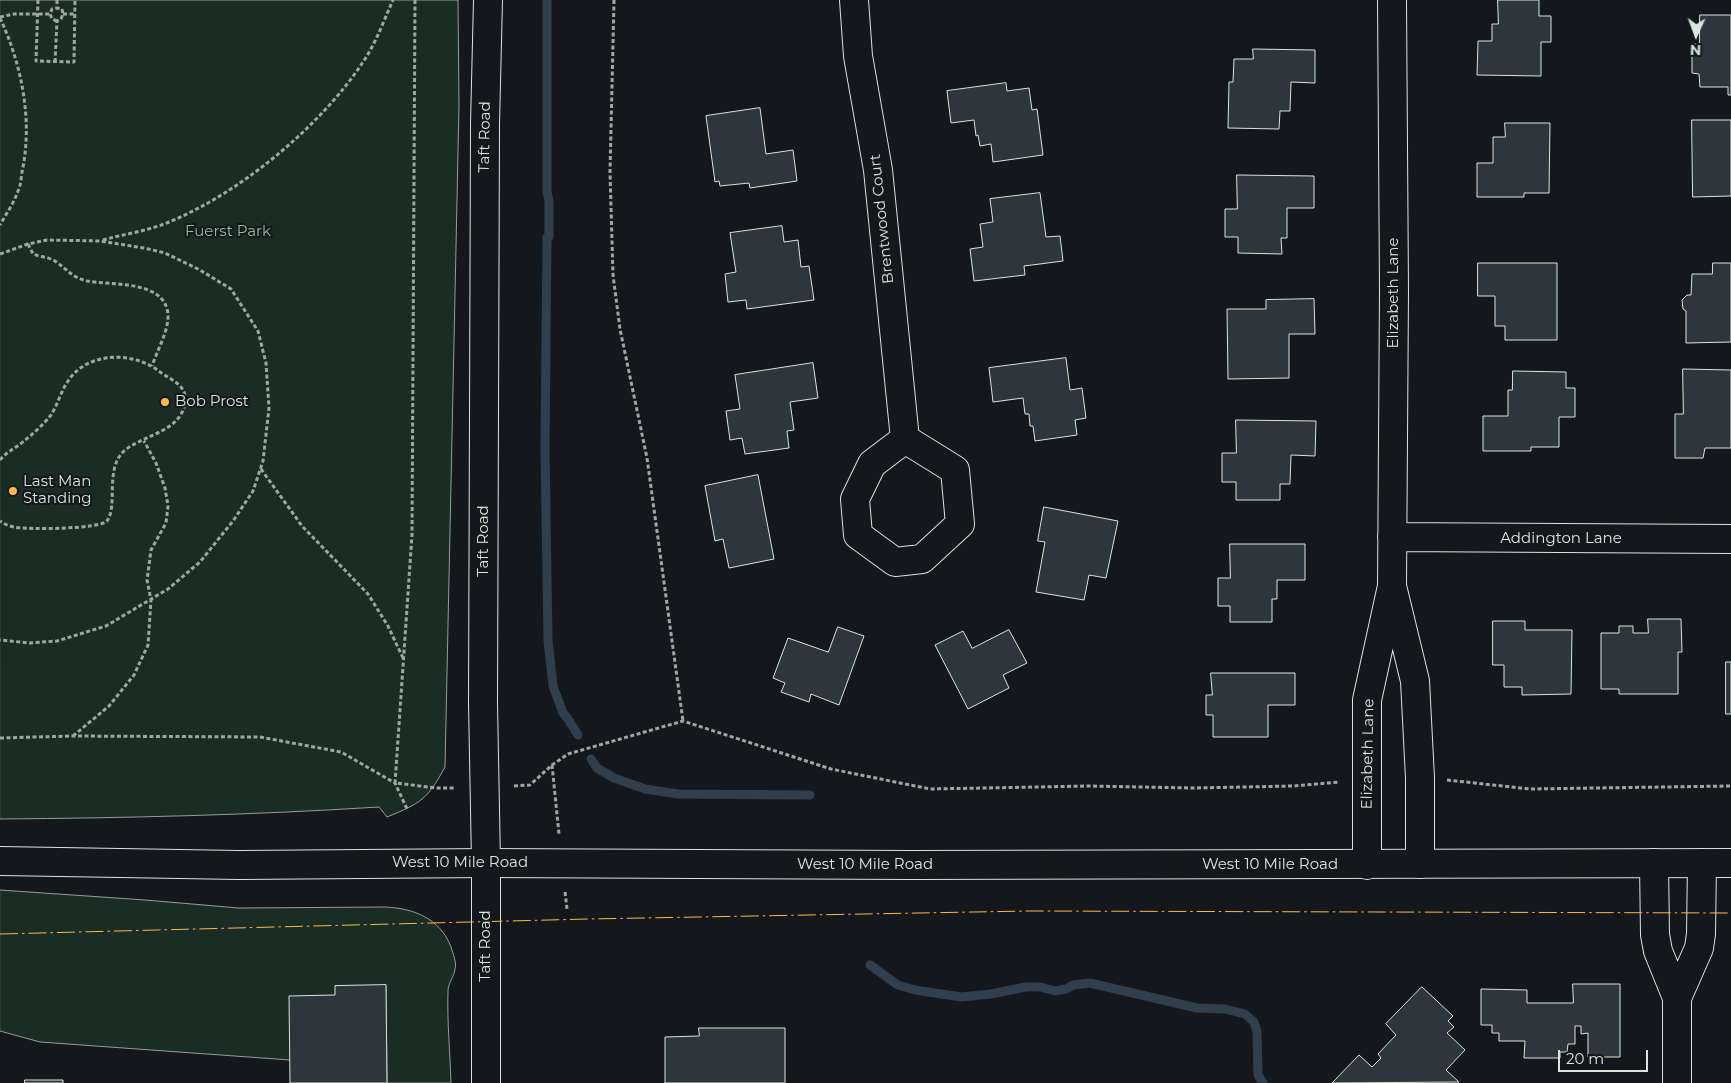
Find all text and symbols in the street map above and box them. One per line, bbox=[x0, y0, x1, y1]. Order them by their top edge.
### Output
north arrow bbox=[1671, 10, 1721, 60]
text: N bbox=[1690, 41, 1701, 59]
street label: Taft Road bbox=[475, 101, 495, 173]
street label: Brentwood Court bbox=[866, 153, 898, 285]
park label: Fuerst Park bbox=[185, 223, 271, 241]
street label: Elizabeth Lane bbox=[1385, 238, 1403, 348]
place label: Bob Prost bbox=[175, 393, 249, 411]
marker: Bob Prost bbox=[159, 396, 171, 408]
place label: Last Man Standing bbox=[23, 473, 92, 508]
marker: Last Man Standing bbox=[7, 485, 19, 497]
street label: Taft Road bbox=[475, 505, 493, 577]
street label: Addington Lane bbox=[1500, 530, 1622, 548]
street label: Elizabeth Lane bbox=[1358, 698, 1378, 810]
street label: West 10 Mile Road bbox=[392, 854, 528, 872]
street label: West 10 Mile Road bbox=[797, 856, 933, 874]
street label: West 10 Mile Road bbox=[1202, 856, 1338, 874]
street label: Taft Road bbox=[477, 910, 495, 982]
scale bar bbox=[1561, 1040, 1651, 1072]
text: 20 m bbox=[1566, 1049, 1604, 1068]

